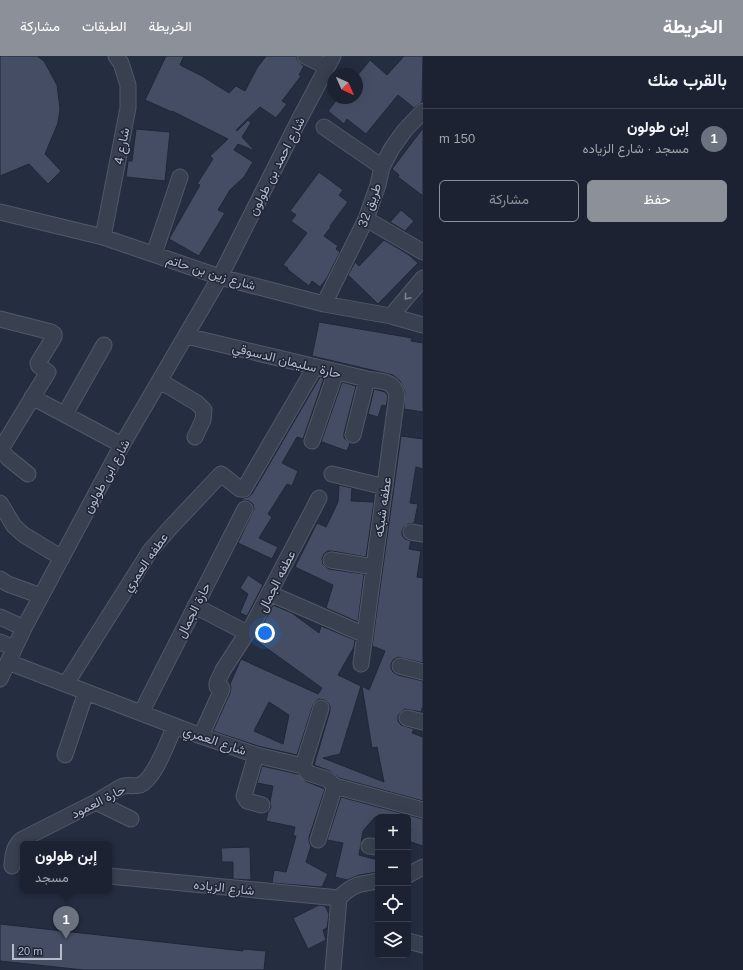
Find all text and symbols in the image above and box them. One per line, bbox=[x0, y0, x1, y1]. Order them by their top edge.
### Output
text: الخريطة bbox=[663, 16, 723, 37]
text: مشاركة bbox=[20, 18, 60, 34]
text: الطبقات bbox=[82, 18, 126, 34]
text: الخريطة bbox=[148, 18, 192, 34]
north arrow bbox=[327, 68, 363, 104]
text: بالقرب منك bbox=[648, 71, 727, 90]
street label: شارع احمد بن طولون bbox=[245, 114, 310, 219]
text: إبن طولون bbox=[627, 118, 689, 135]
street label: شارع 4 bbox=[111, 127, 134, 166]
text: 150 m bbox=[439, 131, 475, 146]
text: 1 bbox=[710, 131, 718, 146]
text: مسجد · شارع الزياده bbox=[582, 141, 689, 156]
button: مشاركة bbox=[439, 180, 579, 222]
button: حفظ bbox=[587, 180, 727, 222]
street label: طريق 32 bbox=[355, 181, 385, 230]
street label: شارع زين بن حاتم bbox=[164, 252, 257, 295]
one-way arrow bbox=[405, 293, 412, 300]
street label: حارة سليمان الدسوقي bbox=[230, 340, 343, 384]
street label: شارع ابن طولون bbox=[80, 437, 135, 517]
street label: عطفه شبكه bbox=[371, 476, 394, 538]
street label: عطفه العمري bbox=[120, 530, 174, 596]
street label: عطفه الجمال bbox=[255, 548, 299, 615]
street label: حارة الجمال bbox=[173, 580, 215, 641]
your location bbox=[255, 623, 275, 643]
street label: شارع العمري bbox=[180, 723, 248, 761]
street label: حارة العمود bbox=[69, 781, 129, 822]
map controls bbox=[375, 814, 411, 958]
button: + bbox=[375, 814, 411, 850]
popup bbox=[20, 841, 112, 893]
text: إبن طولون bbox=[35, 847, 97, 864]
button: − bbox=[375, 850, 411, 886]
text: مسجد bbox=[35, 870, 69, 885]
street label: شارع الزياده bbox=[192, 877, 255, 900]
button: locate bbox=[375, 886, 411, 922]
pin: 1 bbox=[53, 906, 79, 939]
button: layers bbox=[375, 922, 411, 958]
scale bar bbox=[12, 942, 62, 961]
text: 20 m bbox=[18, 945, 42, 957]

